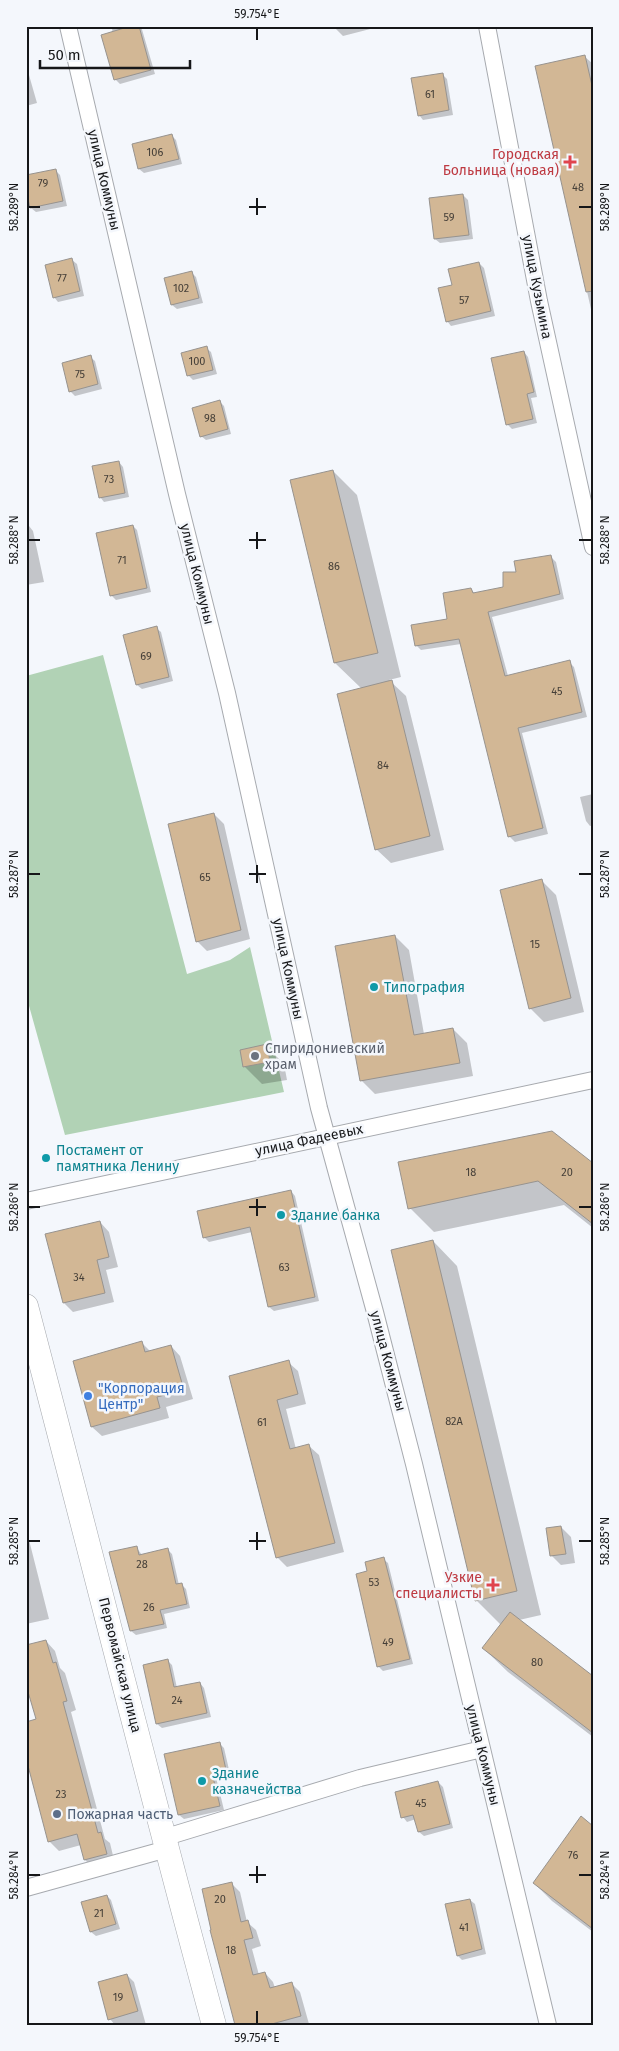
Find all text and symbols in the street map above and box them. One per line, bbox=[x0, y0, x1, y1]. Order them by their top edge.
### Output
text: 59.754°E bbox=[234, 7, 280, 21]
scale bar bbox=[40, 38, 190, 70]
text: 50 m bbox=[48, 46, 81, 64]
house number: 61 bbox=[425, 88, 435, 101]
street label: улица Коммуны bbox=[84, 128, 124, 232]
house number: 106 bbox=[147, 146, 164, 159]
place label: Городская Больница (новая) bbox=[443, 146, 559, 179]
marker: Городская Больница (новая) bbox=[563, 155, 577, 169]
house number: 79 bbox=[38, 177, 48, 190]
house number: 48 bbox=[572, 181, 584, 194]
text: 58.289°N bbox=[7, 183, 21, 231]
text: 58.289°N bbox=[598, 183, 612, 231]
house number: 59 bbox=[443, 211, 455, 224]
street label: улица Кузьмина bbox=[519, 234, 555, 340]
house number: 77 bbox=[57, 272, 67, 285]
house number: 102 bbox=[173, 282, 189, 295]
house number: 57 bbox=[459, 294, 469, 307]
house number: 100 bbox=[188, 355, 206, 368]
house number: 75 bbox=[75, 368, 86, 381]
house number: 98 bbox=[204, 412, 216, 425]
house number: 73 bbox=[104, 473, 114, 486]
text: 58.288°N bbox=[7, 515, 21, 565]
text: 58.288°N bbox=[598, 515, 612, 565]
street label: улица Коммуны bbox=[176, 522, 218, 626]
house number: 71 bbox=[117, 554, 127, 567]
house number: 86 bbox=[328, 560, 340, 573]
house number: 69 bbox=[140, 650, 152, 663]
house number: 45 bbox=[551, 685, 563, 698]
house number: 84 bbox=[377, 759, 389, 772]
text: 58.287°N bbox=[7, 850, 21, 898]
text: 58.287°N bbox=[598, 850, 612, 898]
house number: 65 bbox=[199, 871, 211, 884]
street label: улица Коммуны bbox=[269, 917, 307, 1021]
house number: 15 bbox=[530, 938, 541, 951]
place label: Типография bbox=[384, 979, 465, 996]
marker: Типография bbox=[368, 981, 380, 993]
place label: Спиридониевский храм bbox=[265, 1040, 385, 1073]
marker: Спиридониевский храм bbox=[249, 1050, 261, 1062]
street label: улица Фадеевых bbox=[254, 1120, 365, 1160]
place label: Постамент от памятника Ленину bbox=[56, 1142, 179, 1175]
marker: Постамент от памятника Ленину bbox=[40, 1152, 52, 1164]
house number: 18 bbox=[466, 1166, 476, 1179]
house number: 20 bbox=[561, 1166, 573, 1179]
text: 58.286°N bbox=[7, 1183, 21, 1231]
text: 58.286°N bbox=[598, 1183, 612, 1231]
place label: Здание банка bbox=[291, 1207, 380, 1224]
marker: Здание банка bbox=[275, 1209, 287, 1221]
house number: 63 bbox=[278, 1261, 290, 1274]
house number: 34 bbox=[73, 1271, 85, 1284]
street label: улица Коммуны bbox=[366, 1309, 410, 1413]
place label: "Корпорация Центр" bbox=[98, 1380, 185, 1413]
marker: "Корпорация Центр" bbox=[82, 1390, 94, 1402]
house number: 82А bbox=[445, 1415, 464, 1428]
house number: 61 bbox=[257, 1416, 267, 1429]
text: 58.285°N bbox=[7, 1517, 21, 1565]
text: 58.285°N bbox=[598, 1517, 612, 1565]
house number: 28 bbox=[136, 1558, 148, 1571]
place label: Узкие специалисты bbox=[395, 1569, 482, 1602]
house number: 53 bbox=[369, 1576, 379, 1589]
marker: Узкие специалисты bbox=[486, 1578, 500, 1592]
street label: Первомайская улица bbox=[95, 1596, 145, 1734]
house number: 26 bbox=[143, 1601, 155, 1614]
house number: 49 bbox=[382, 1636, 394, 1649]
house number: 80 bbox=[531, 1656, 543, 1669]
house number: 24 bbox=[172, 1694, 183, 1707]
street label: улица Коммуны bbox=[462, 1703, 504, 1807]
place label: Здание казначейства bbox=[212, 1765, 302, 1798]
marker: Здание казначейства bbox=[196, 1775, 208, 1787]
house number: 23 bbox=[56, 1788, 66, 1801]
house number: 45 bbox=[415, 1797, 427, 1810]
place label: Пожарная часть bbox=[67, 1806, 173, 1823]
marker: Пожарная часть bbox=[51, 1808, 63, 1820]
house number: 76 bbox=[568, 1849, 578, 1862]
text: 58.284°N bbox=[7, 1851, 21, 1899]
text: 58.284°N bbox=[598, 1851, 612, 1899]
house number: 20 bbox=[214, 1893, 226, 1906]
house number: 21 bbox=[94, 1907, 104, 1920]
house number: 41 bbox=[459, 1921, 469, 1934]
house number: 18 bbox=[226, 1944, 236, 1957]
house number: 19 bbox=[113, 1991, 123, 2004]
text: 59.754°E bbox=[234, 2031, 280, 2045]

